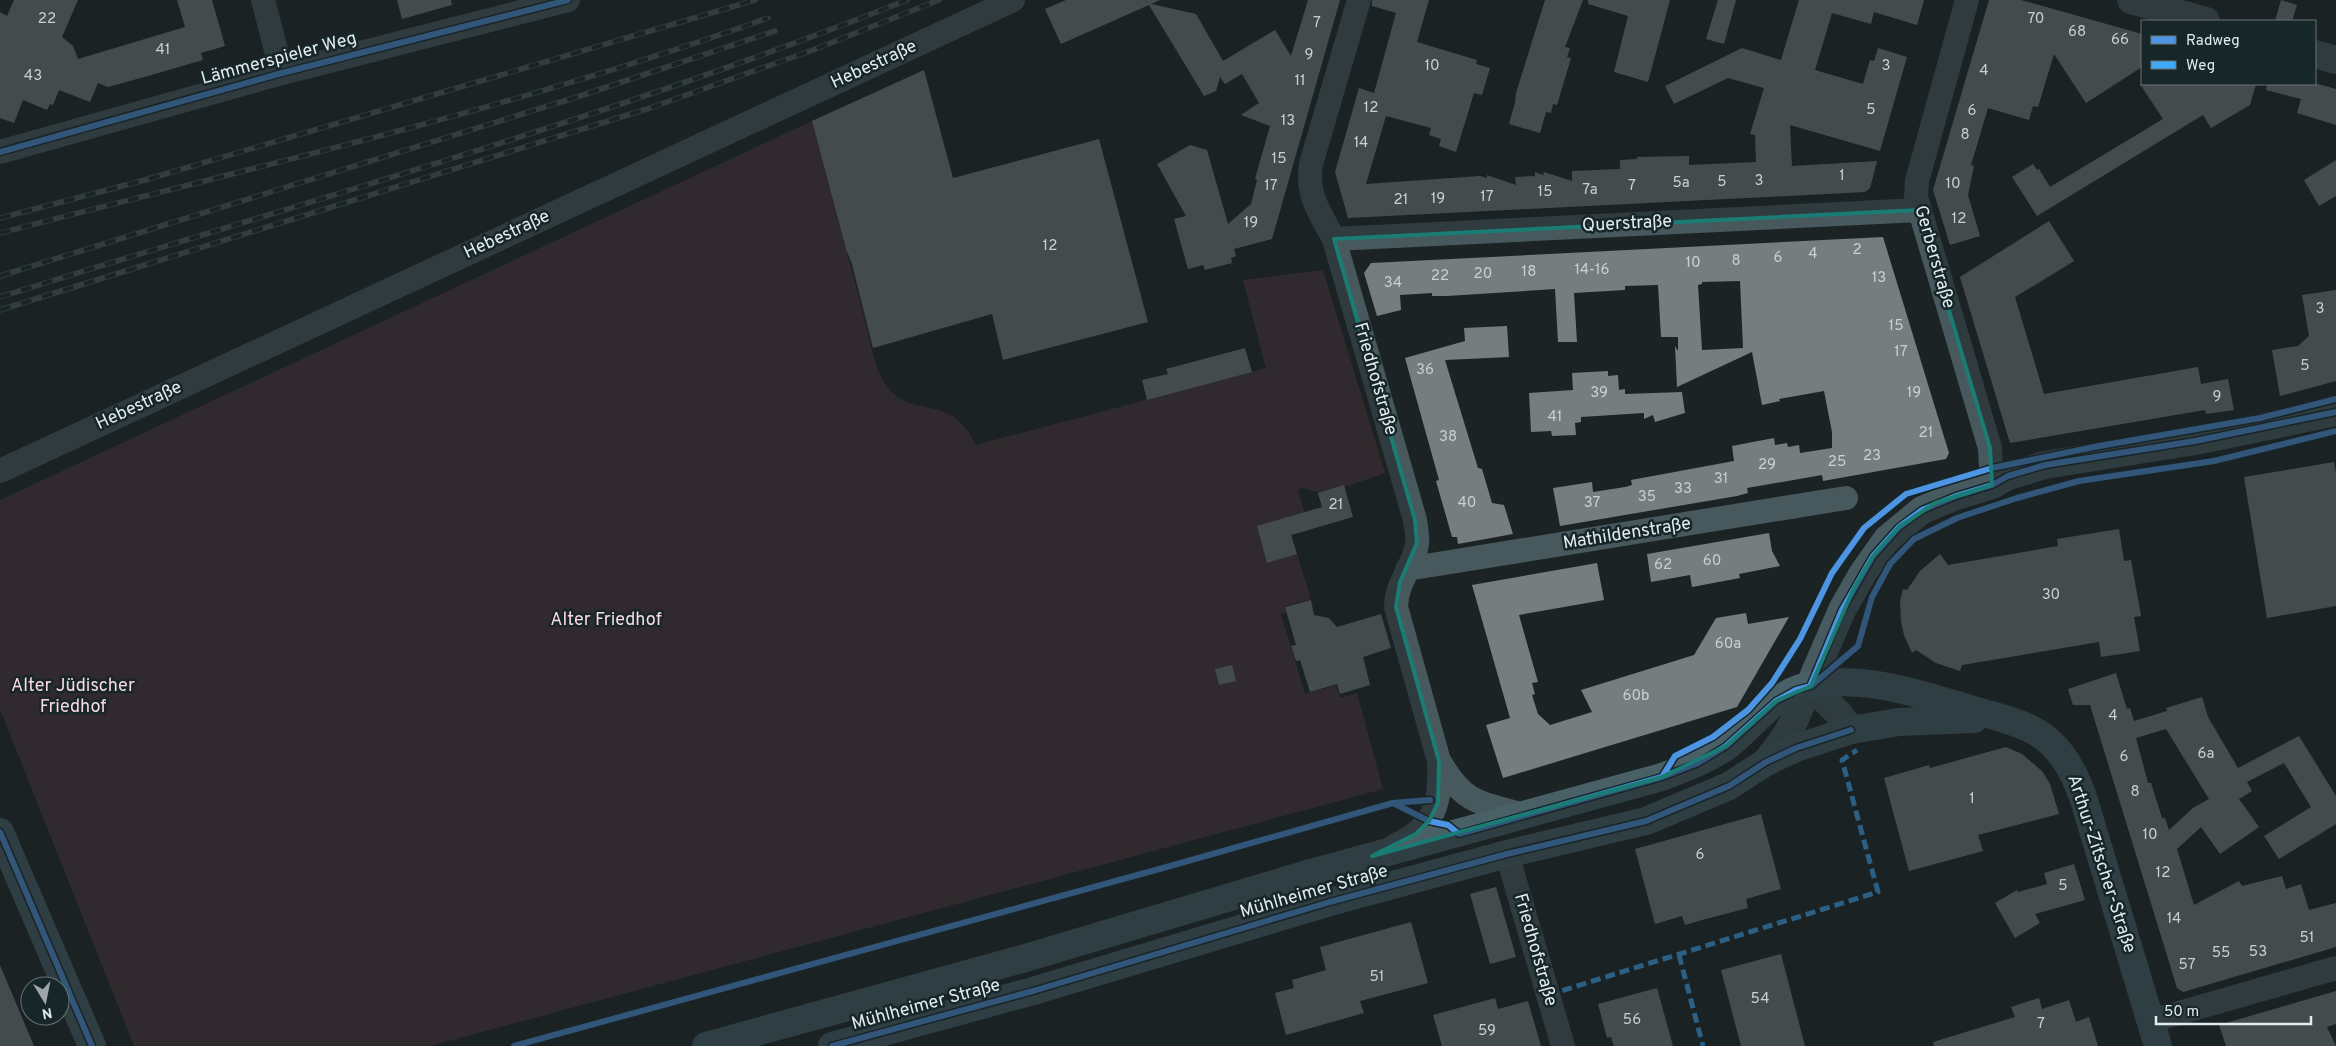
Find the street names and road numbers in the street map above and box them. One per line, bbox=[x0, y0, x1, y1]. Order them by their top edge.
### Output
street label: Lämmerspieler Weg bbox=[199, 27, 359, 91]
street label: Hebestraße bbox=[827, 35, 921, 95]
street label: Gerberstraße bbox=[1908, 203, 1960, 311]
street label: Hebestraße bbox=[460, 205, 554, 265]
street label: Querstraße bbox=[1581, 210, 1673, 238]
street label: Friedhofstraße bbox=[1348, 320, 1402, 438]
street label: Hebestraße bbox=[92, 376, 186, 436]
street label: Mathildenstraße bbox=[1561, 513, 1693, 555]
street label: Arthur-Zitscher-Straße bbox=[2061, 772, 2141, 956]
street label: Mühlheimer Straße bbox=[1237, 860, 1391, 924]
street label: Friedhofstraße bbox=[1508, 891, 1562, 1009]
street label: Mühlheimer Straße bbox=[849, 974, 1003, 1036]

